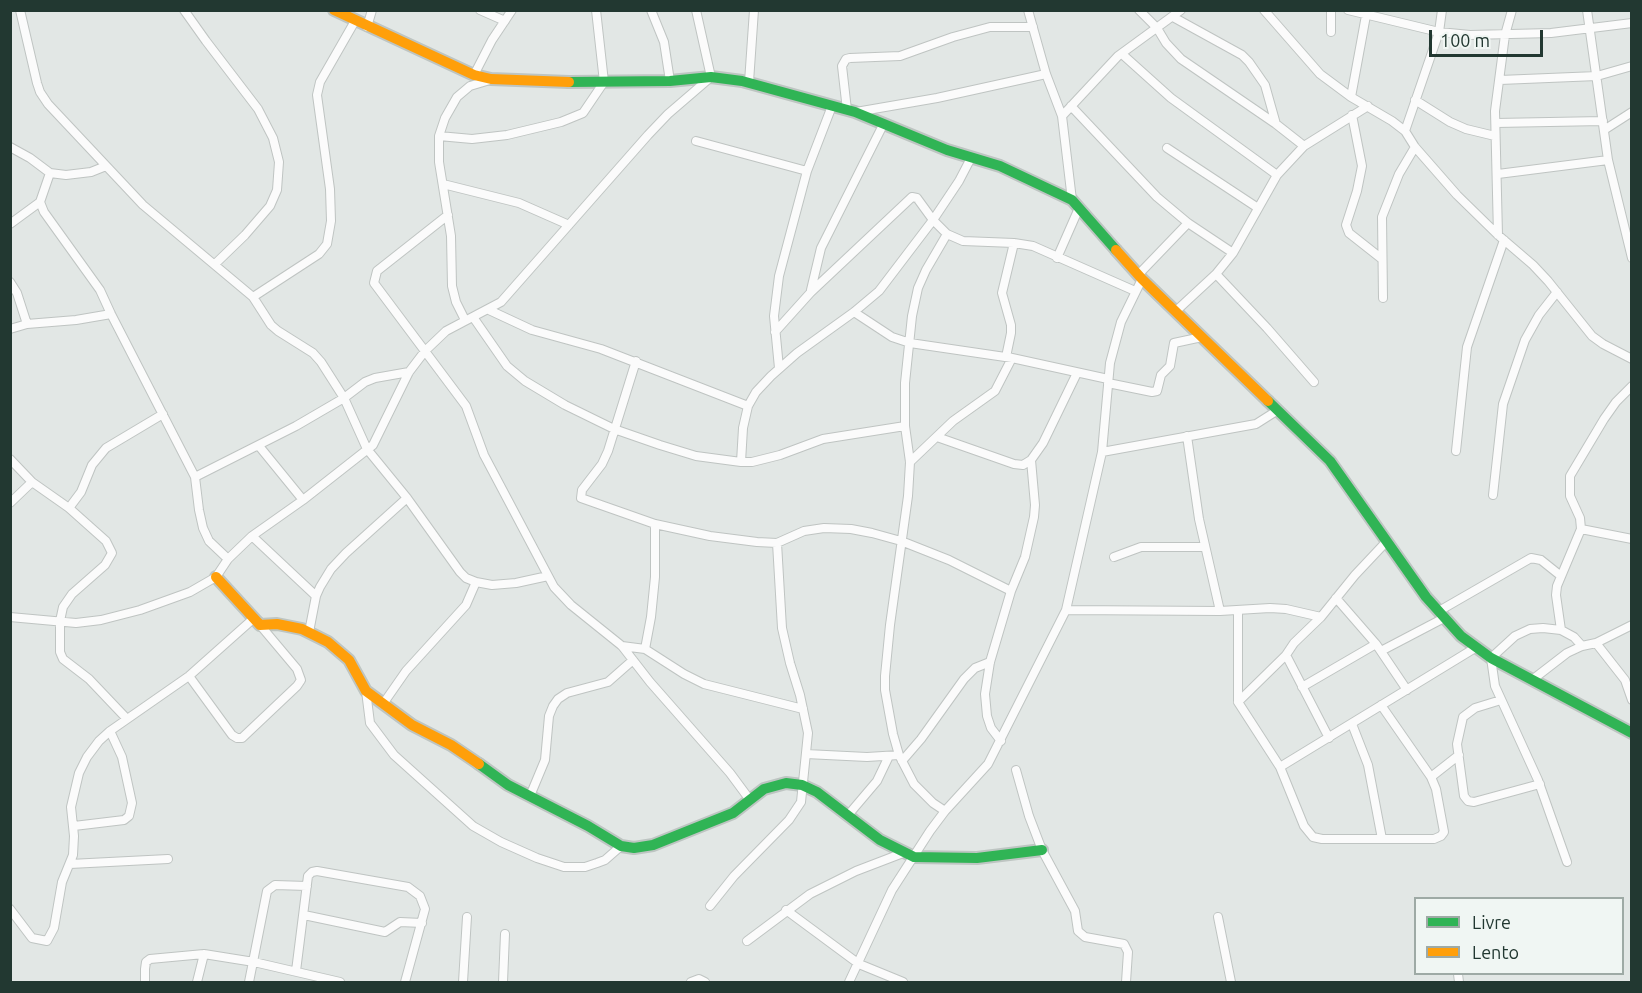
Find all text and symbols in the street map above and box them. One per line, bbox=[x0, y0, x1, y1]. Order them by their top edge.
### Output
scale bar bbox=[1432, 18, 1546, 56]
text: 100 m bbox=[1440, 30, 1490, 50]
legend bbox=[1414, 897, 1624, 975]
text: Livre bbox=[1472, 912, 1511, 932]
text: Lento bbox=[1472, 942, 1519, 962]

